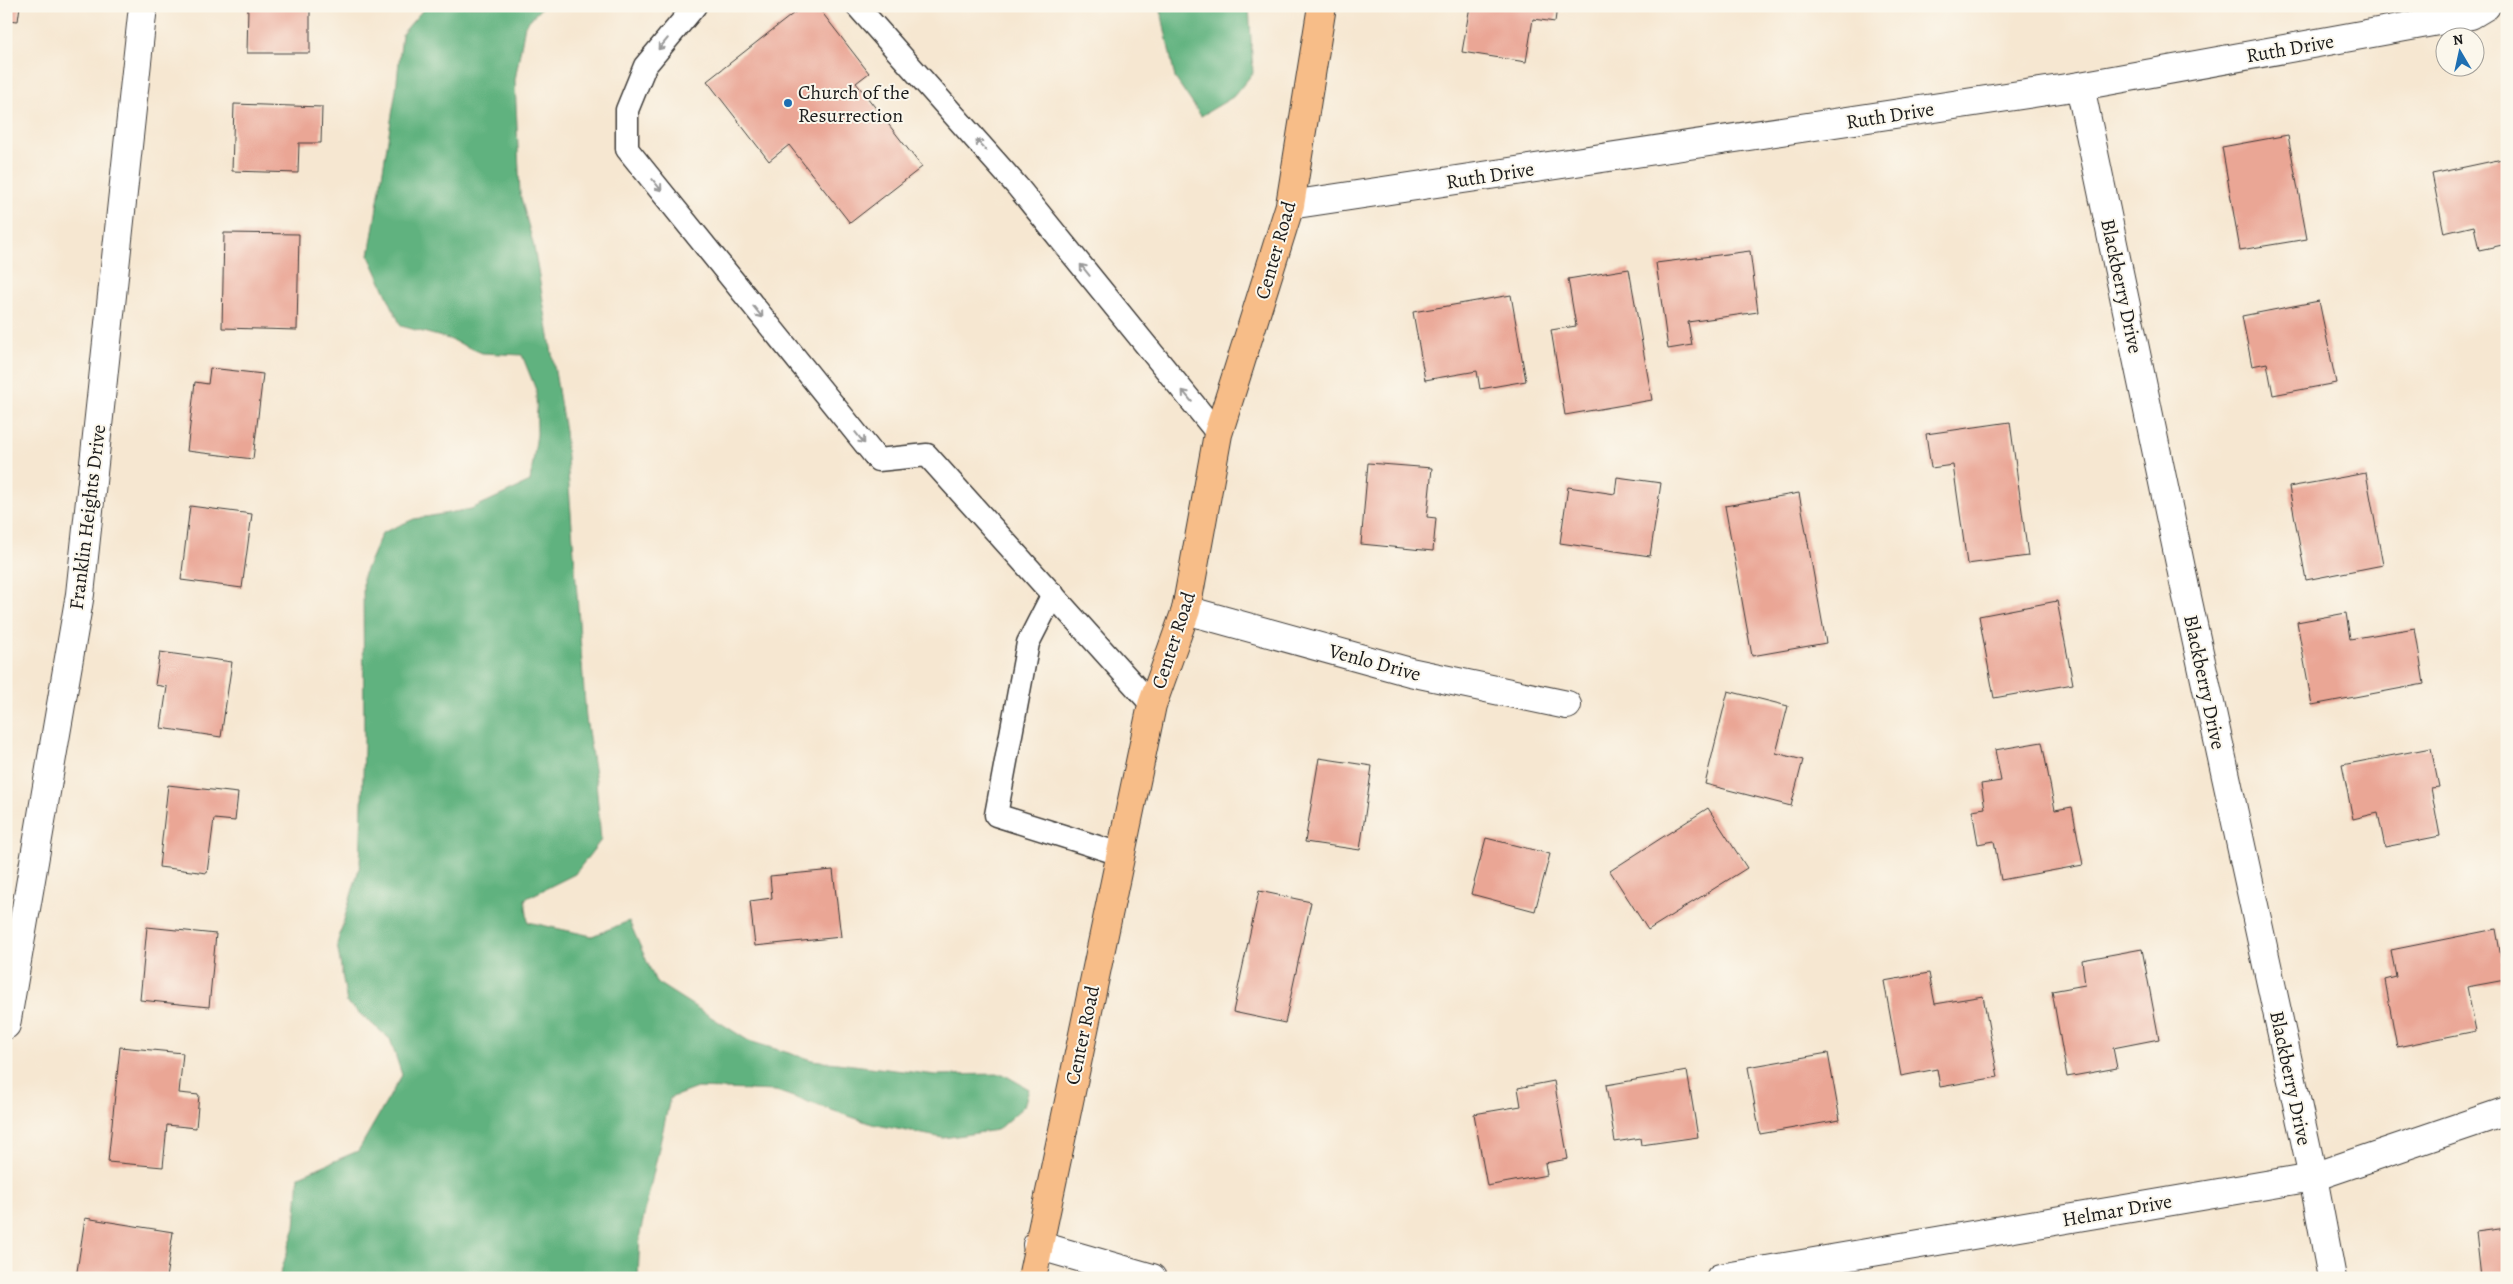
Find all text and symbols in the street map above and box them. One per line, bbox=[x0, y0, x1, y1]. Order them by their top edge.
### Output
street label: Ruth Drive bbox=[2244, 28, 2336, 69]
north arrow bbox=[2436, 28, 2486, 78]
text: N bbox=[2452, 29, 2465, 50]
one-way arrow bbox=[658, 37, 669, 50]
place label: Church of the Resurrection bbox=[798, 79, 909, 129]
street label: Ruth Drive bbox=[1844, 95, 1936, 136]
marker: Church of the Resurrection bbox=[782, 97, 794, 109]
one-way arrow bbox=[976, 139, 987, 152]
street label: Ruth Drive bbox=[1444, 155, 1536, 196]
one-way arrow bbox=[651, 178, 662, 191]
street label: Center Road bbox=[1249, 198, 1302, 302]
street label: Blackberry Drive bbox=[2094, 216, 2149, 356]
one-way arrow bbox=[1079, 264, 1090, 277]
one-way arrow bbox=[753, 305, 764, 318]
one-way arrow bbox=[1182, 390, 1193, 403]
street label: Franklin Heights Drive bbox=[63, 423, 112, 611]
one-way arrow bbox=[855, 432, 866, 445]
street label: Center Road bbox=[1145, 588, 1202, 692]
street label: Blackberry Drive bbox=[2177, 612, 2232, 752]
street label: Venlo Drive bbox=[1325, 637, 1424, 688]
street label: Center Road bbox=[1059, 983, 1106, 1087]
street label: Blackberry Drive bbox=[2263, 1008, 2318, 1148]
street label: Helmar Drive bbox=[2060, 1188, 2174, 1233]

